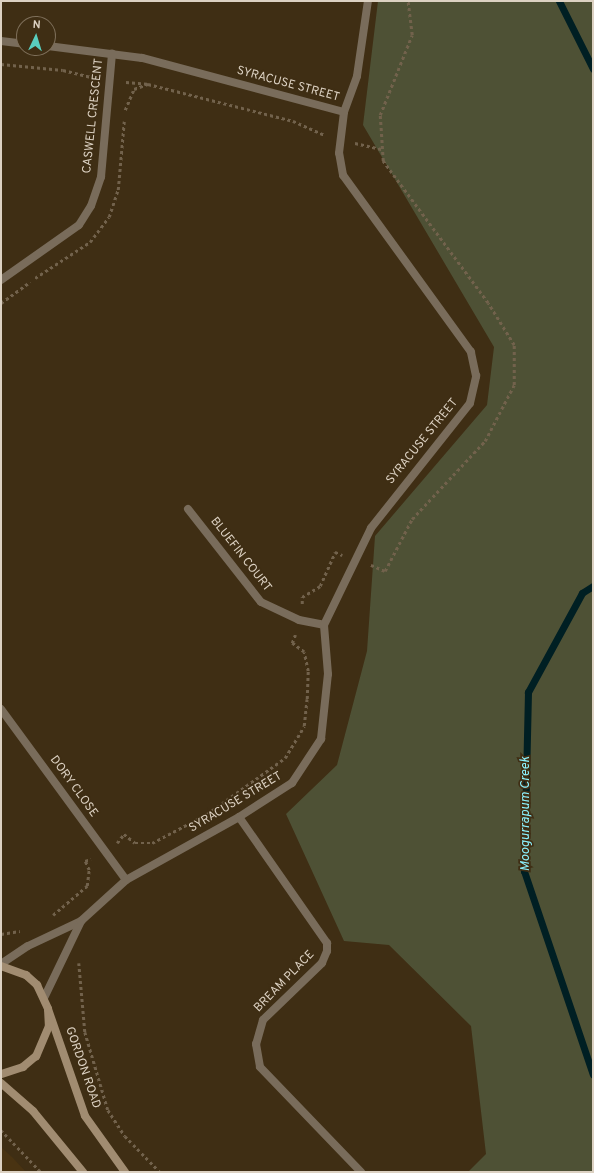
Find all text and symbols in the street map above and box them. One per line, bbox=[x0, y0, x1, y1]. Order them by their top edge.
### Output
north arrow bbox=[16, 16, 56, 56]
text: N bbox=[32, 18, 41, 32]
street label: CASWELL CRESCENT bbox=[81, 58, 107, 174]
street label: SYRACUSE STREET bbox=[235, 64, 341, 106]
street label: SYRACUSE STREET bbox=[384, 396, 462, 488]
street label: BLUEFIN COURT bbox=[206, 515, 274, 595]
street label: DORY CLOSE bbox=[46, 753, 100, 821]
water label: Moogurrapum Creek bbox=[518, 756, 534, 872]
street label: SYRACUSE STREET bbox=[187, 770, 285, 836]
street label: BREAM PLACE bbox=[252, 948, 318, 1016]
street label: GORDON ROAD bbox=[61, 1025, 103, 1111]

